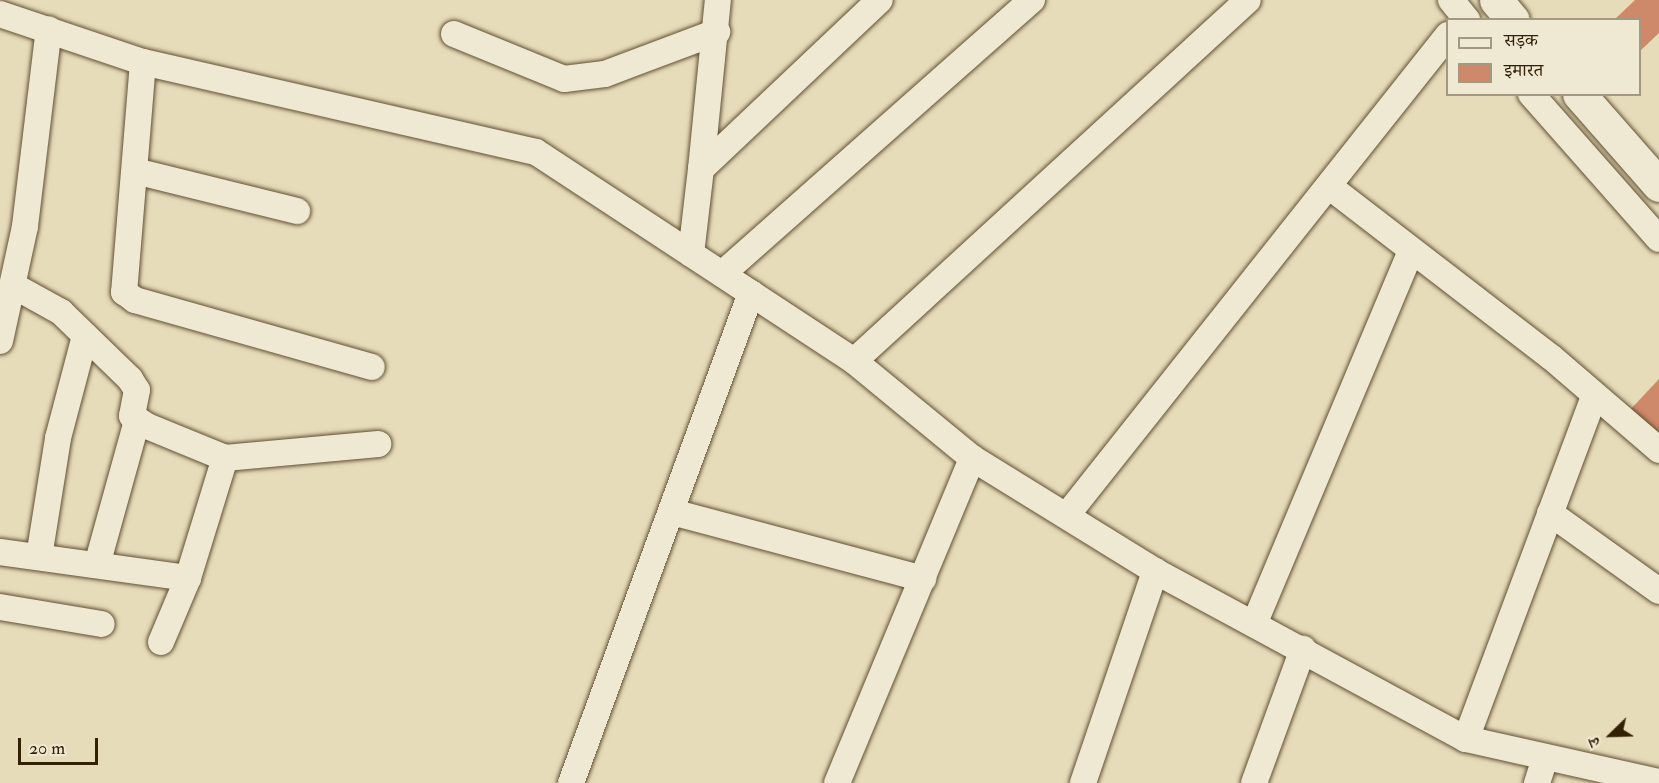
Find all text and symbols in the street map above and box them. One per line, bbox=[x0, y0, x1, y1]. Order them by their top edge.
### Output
legend bbox=[1446, 18, 1641, 96]
text: सड़क bbox=[1504, 29, 1538, 52]
text: इमारत bbox=[1504, 59, 1543, 82]
north arrow bbox=[1581, 705, 1641, 765]
scale bar bbox=[21, 726, 100, 764]
text: उ bbox=[1584, 734, 1605, 750]
text: 20 m bbox=[29, 737, 65, 760]

